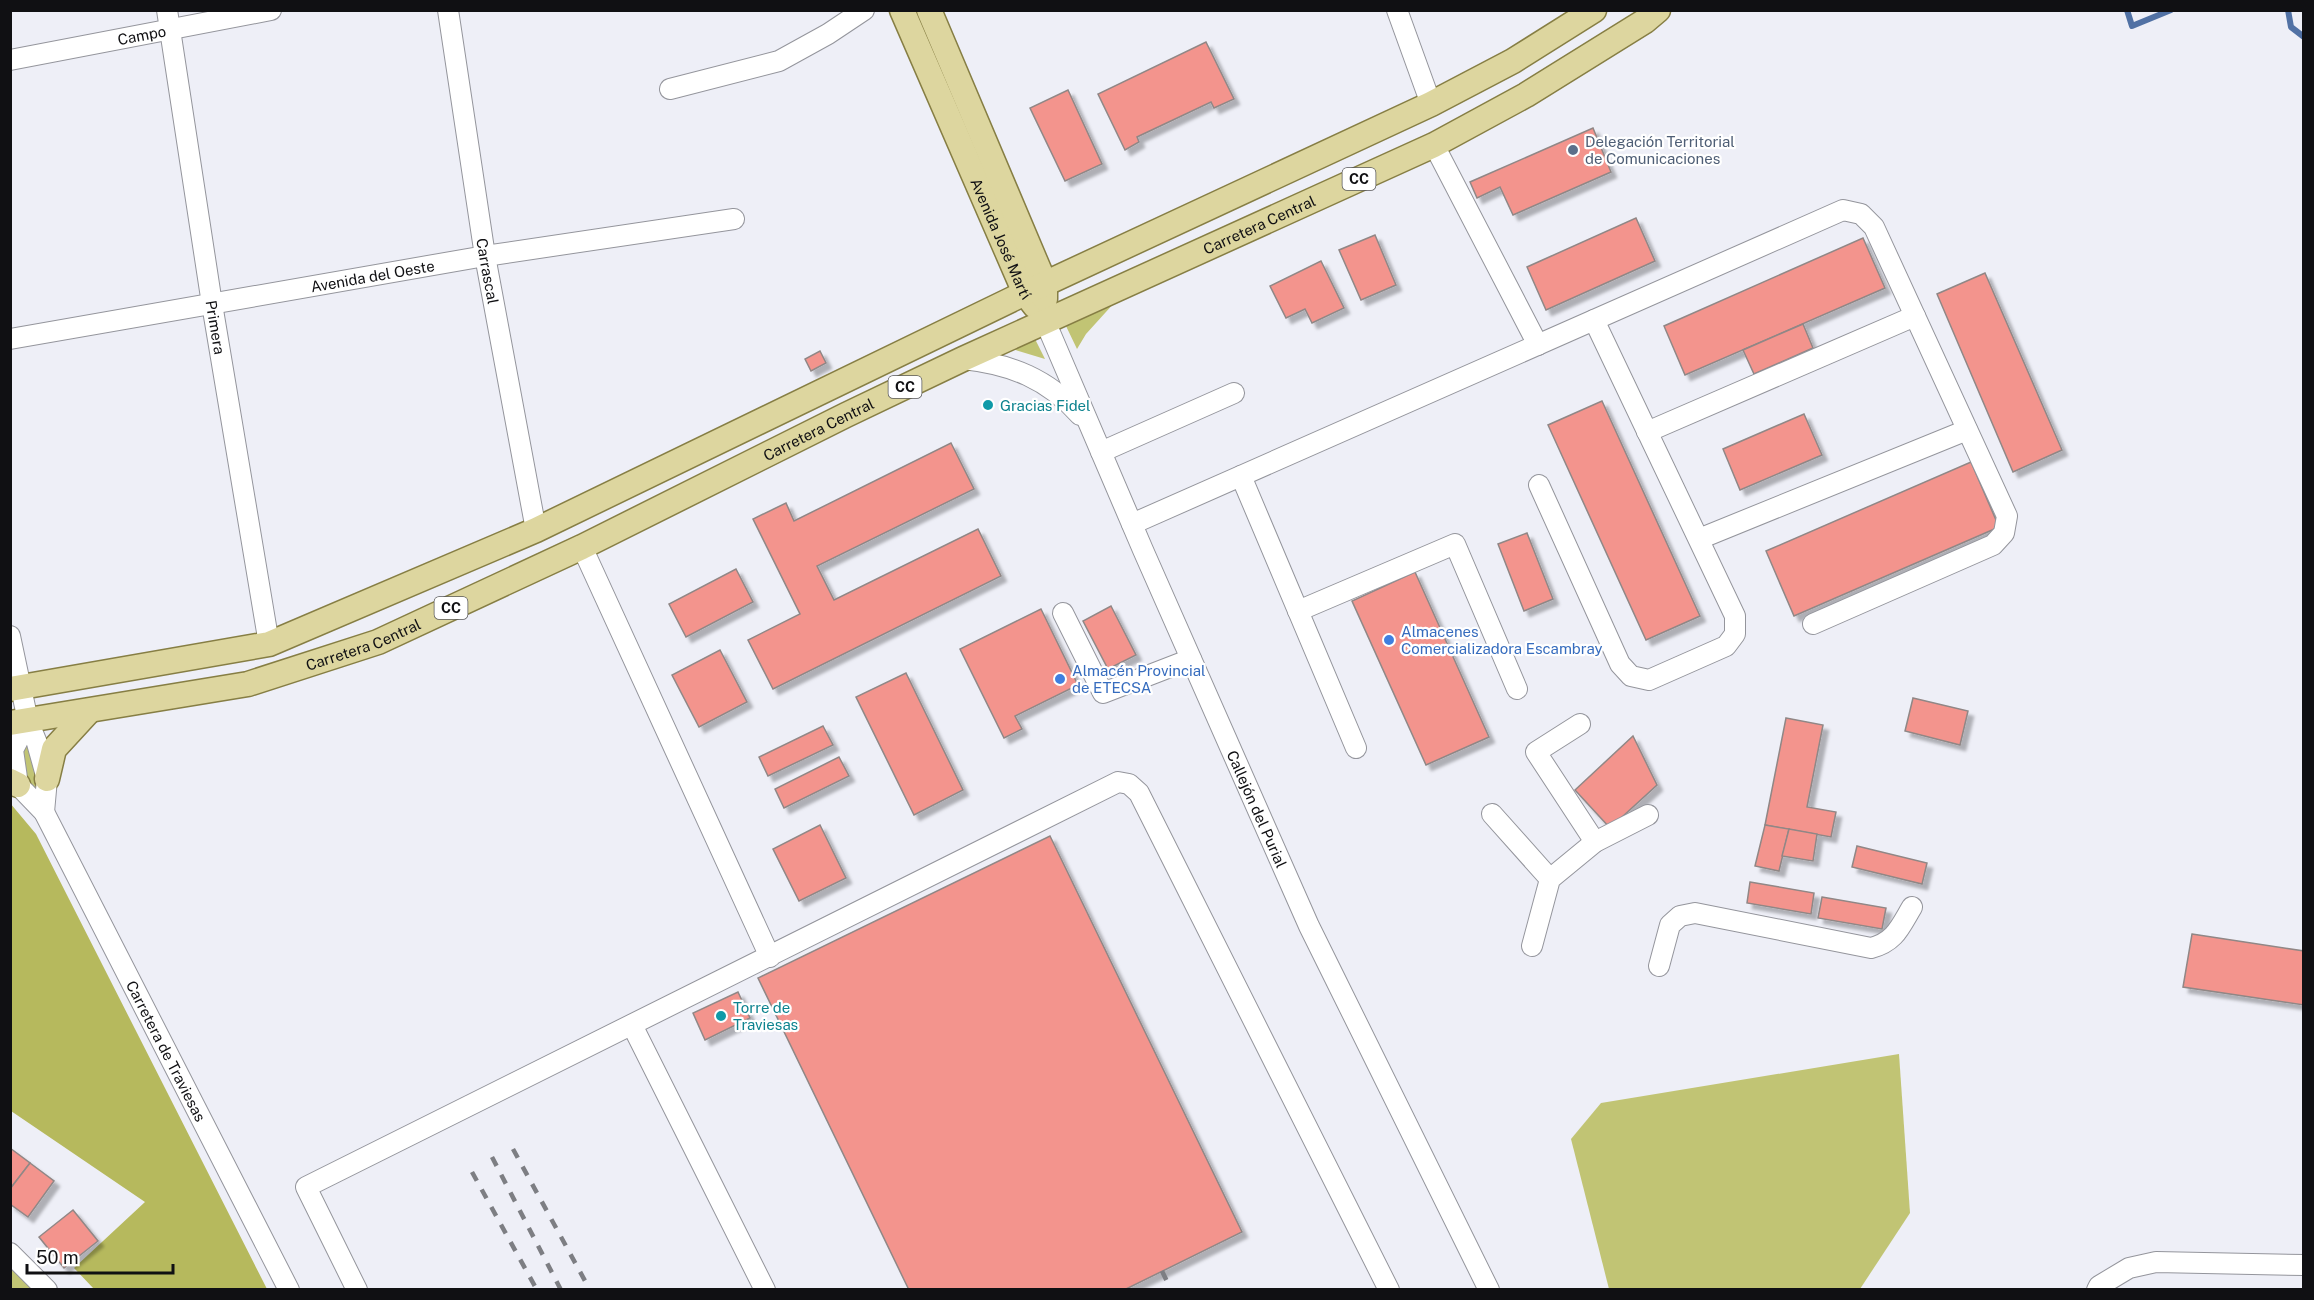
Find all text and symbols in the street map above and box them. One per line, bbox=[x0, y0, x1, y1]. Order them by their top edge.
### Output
street label: Campo bbox=[116, 22, 167, 48]
place label: Delegación Territorial de Comunicaciones bbox=[1585, 133, 1735, 167]
marker: Delegación Territorial de Comunicaciones bbox=[1566, 143, 1580, 157]
road number: CC bbox=[1342, 168, 1376, 190]
street label: Avenida José Martí bbox=[968, 176, 1035, 303]
street label: Carretera Central bbox=[1200, 192, 1318, 257]
street label: Carrascal bbox=[474, 237, 502, 305]
street label: Avenida del Oeste bbox=[309, 256, 436, 295]
street label: Primera bbox=[203, 299, 229, 356]
road number: CC bbox=[888, 376, 922, 398]
street label: Carretera Central bbox=[760, 394, 876, 464]
place label: Gracias Fidel bbox=[1000, 397, 1091, 414]
marker: Gracias Fidel bbox=[981, 398, 995, 412]
road number: CC bbox=[434, 597, 468, 619]
street label: Carretera Central bbox=[304, 615, 423, 673]
place label: Almacenes Comercializadora Escambray bbox=[1401, 623, 1602, 657]
marker: Almacenes Comercializadora Escambray bbox=[1382, 633, 1396, 647]
place label: Almacén Provincial de ETECSA bbox=[1072, 662, 1206, 696]
marker: Almacén Provincial de ETECSA bbox=[1053, 672, 1067, 686]
street label: Callejón del Purial bbox=[1224, 748, 1291, 870]
street label: Carretera de Traviesas bbox=[123, 978, 210, 1124]
place label: Torre de Traviesas bbox=[733, 999, 798, 1033]
marker: Torre de Traviesas bbox=[714, 1009, 728, 1023]
scale bar bbox=[27, 1237, 172, 1275]
text: 50 m bbox=[36, 1247, 79, 1268]

